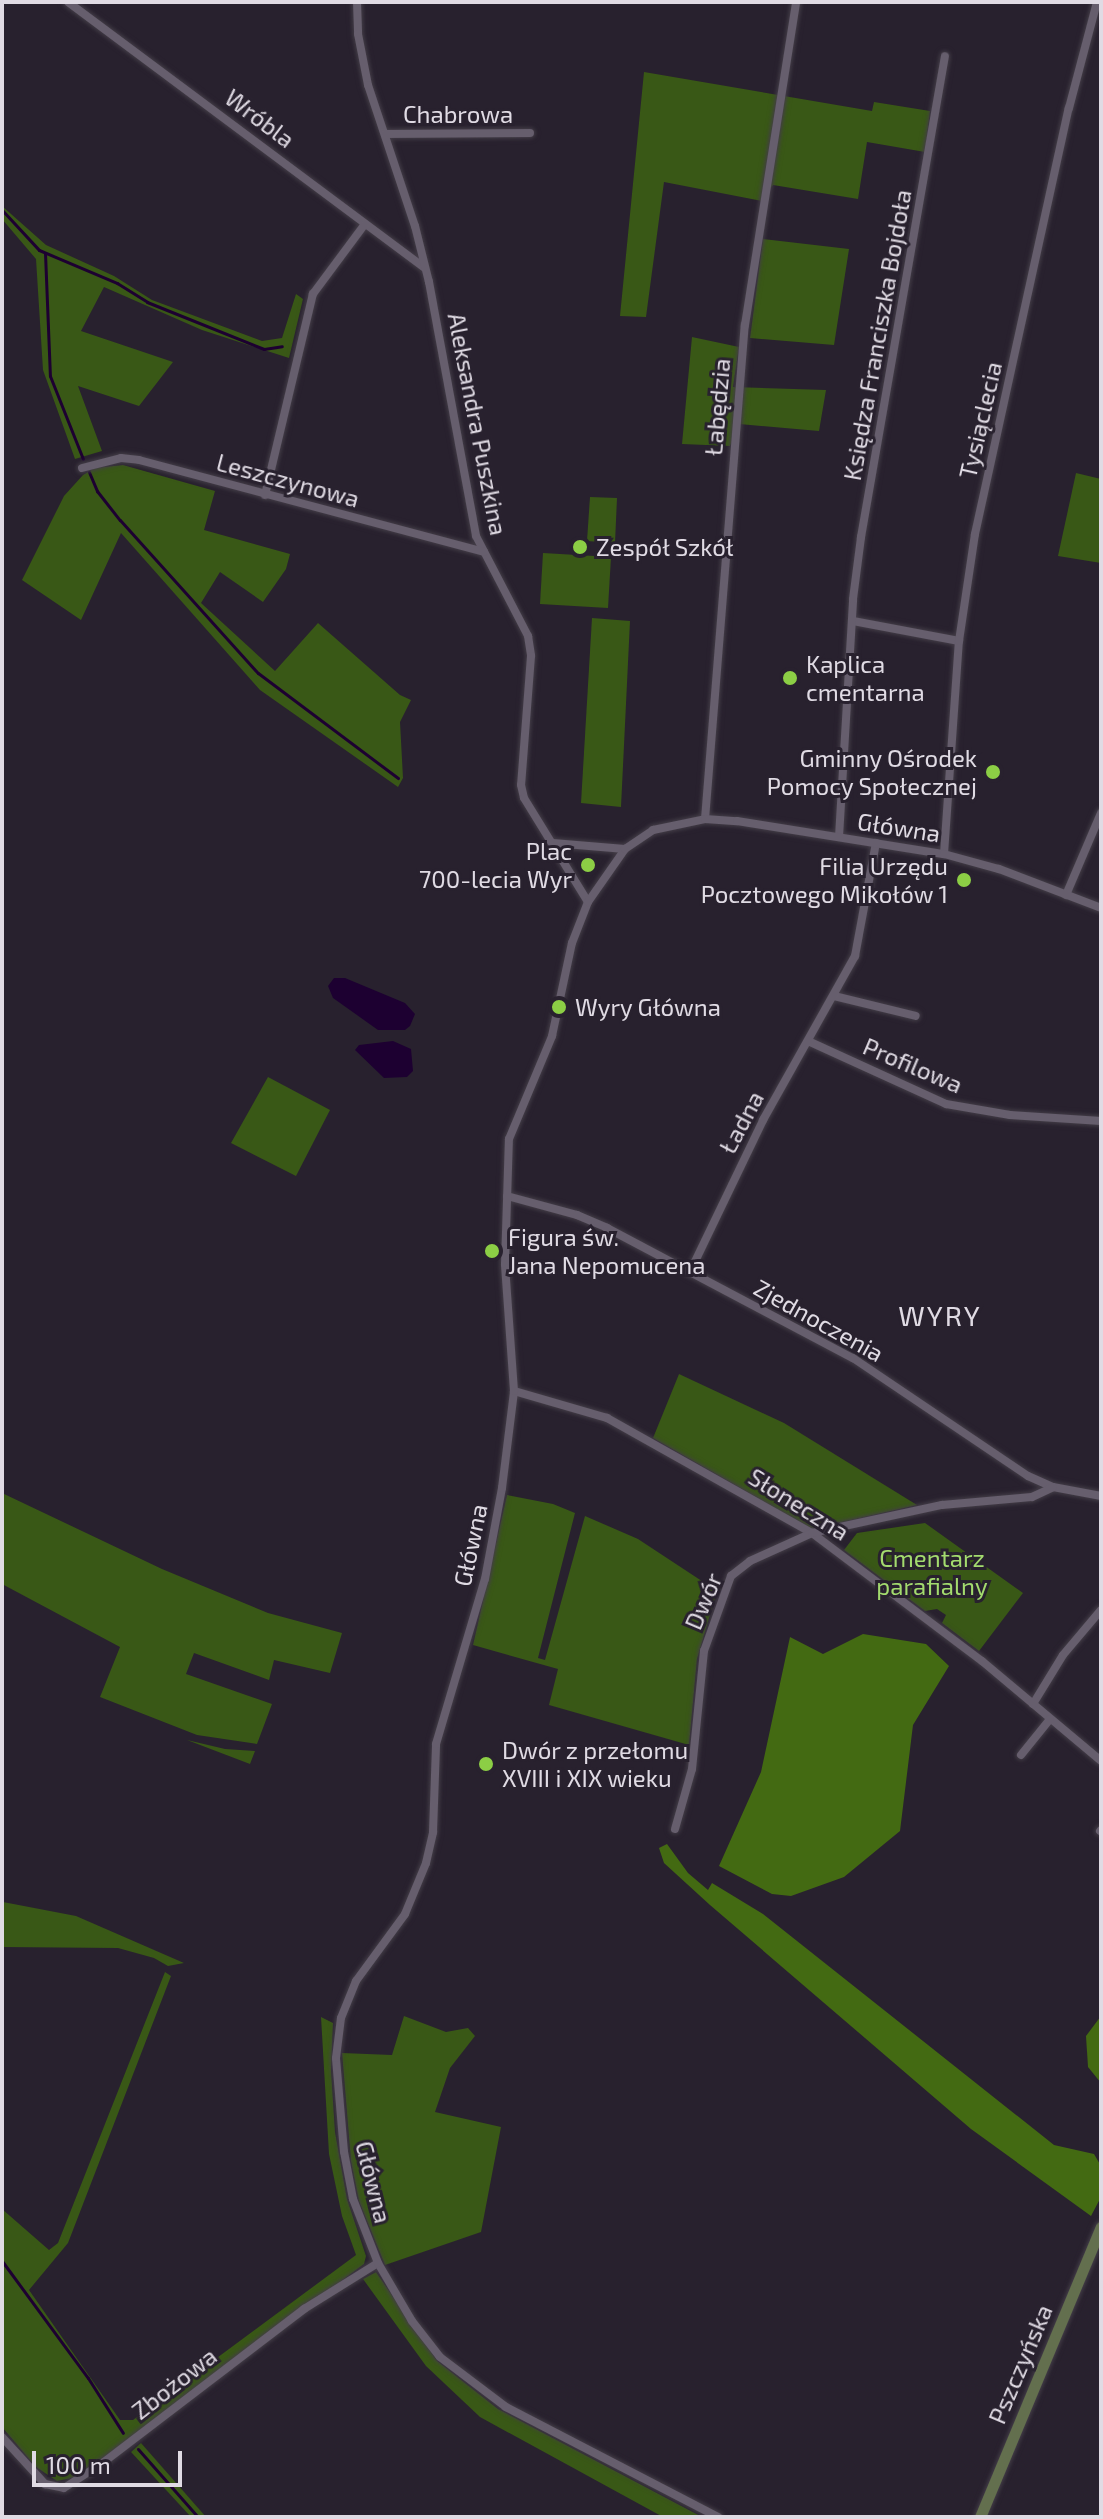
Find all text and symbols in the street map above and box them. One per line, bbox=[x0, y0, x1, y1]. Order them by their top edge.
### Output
street label: Wróbla bbox=[220, 83, 300, 153]
street label: Chabrowa bbox=[403, 100, 513, 128]
street label: Księdza Franciszka Bojdoła bbox=[837, 187, 917, 483]
street label: Aleksandra Puszkina bbox=[442, 310, 514, 538]
street label: Łabędzia bbox=[698, 357, 736, 457]
street label: Tysiąclecia bbox=[953, 359, 1007, 481]
street label: Leszczynowa bbox=[213, 447, 363, 513]
place label: Zespół Szkół bbox=[596, 533, 735, 561]
marker: Zespół Szkół bbox=[571, 538, 589, 556]
place label: Kaplica cmentarna bbox=[806, 650, 925, 706]
marker: Kaplica cmentarna bbox=[781, 669, 799, 687]
place label: Gminny Ośrodek Pomocy Społecznej bbox=[766, 744, 977, 800]
marker: Gminny Ośrodek Pomocy Społecznej bbox=[984, 763, 1002, 781]
street label: Główna bbox=[856, 806, 942, 848]
place label: Plac 700-lecia Wyr bbox=[419, 837, 572, 893]
place label: Filia Urzędu Pocztowego Mikołów 1 bbox=[700, 852, 948, 908]
marker: Plac 700-lecia Wyr bbox=[579, 856, 597, 874]
marker: Filia Urzędu Pocztowego Mikołów 1 bbox=[955, 871, 973, 889]
place label: Wyry Główna bbox=[575, 993, 722, 1021]
marker: Wyry Główna bbox=[550, 998, 568, 1016]
street label: Profilowa bbox=[859, 1031, 967, 1099]
street label: Ładna bbox=[713, 1086, 769, 1158]
place label: Figura św. Jana Nepomucena bbox=[508, 1223, 705, 1279]
marker: Figura św. Jana Nepomucena bbox=[483, 1242, 501, 1260]
street label: Zjednoczenia bbox=[749, 1273, 889, 1367]
district label: WYRY bbox=[898, 1298, 982, 1332]
street label: Słoneczna bbox=[743, 1462, 855, 1546]
street label: Główna bbox=[447, 1501, 493, 1589]
park label: Cmentarz parafialny bbox=[876, 1544, 988, 1600]
street label: Dwór bbox=[678, 1568, 728, 1634]
place label: Dwór z przełomu XVIII i XIX wieku bbox=[502, 1736, 689, 1792]
marker: Dwór z przełomu XVIII i XIX wieku bbox=[477, 1755, 495, 1773]
street label: Główna bbox=[350, 2138, 398, 2226]
street label: Pszczyńska bbox=[982, 2300, 1058, 2428]
street label: Zbożowa bbox=[126, 2341, 222, 2425]
scale bar bbox=[36, 2435, 186, 2485]
text: 100 m bbox=[46, 2450, 111, 2479]

